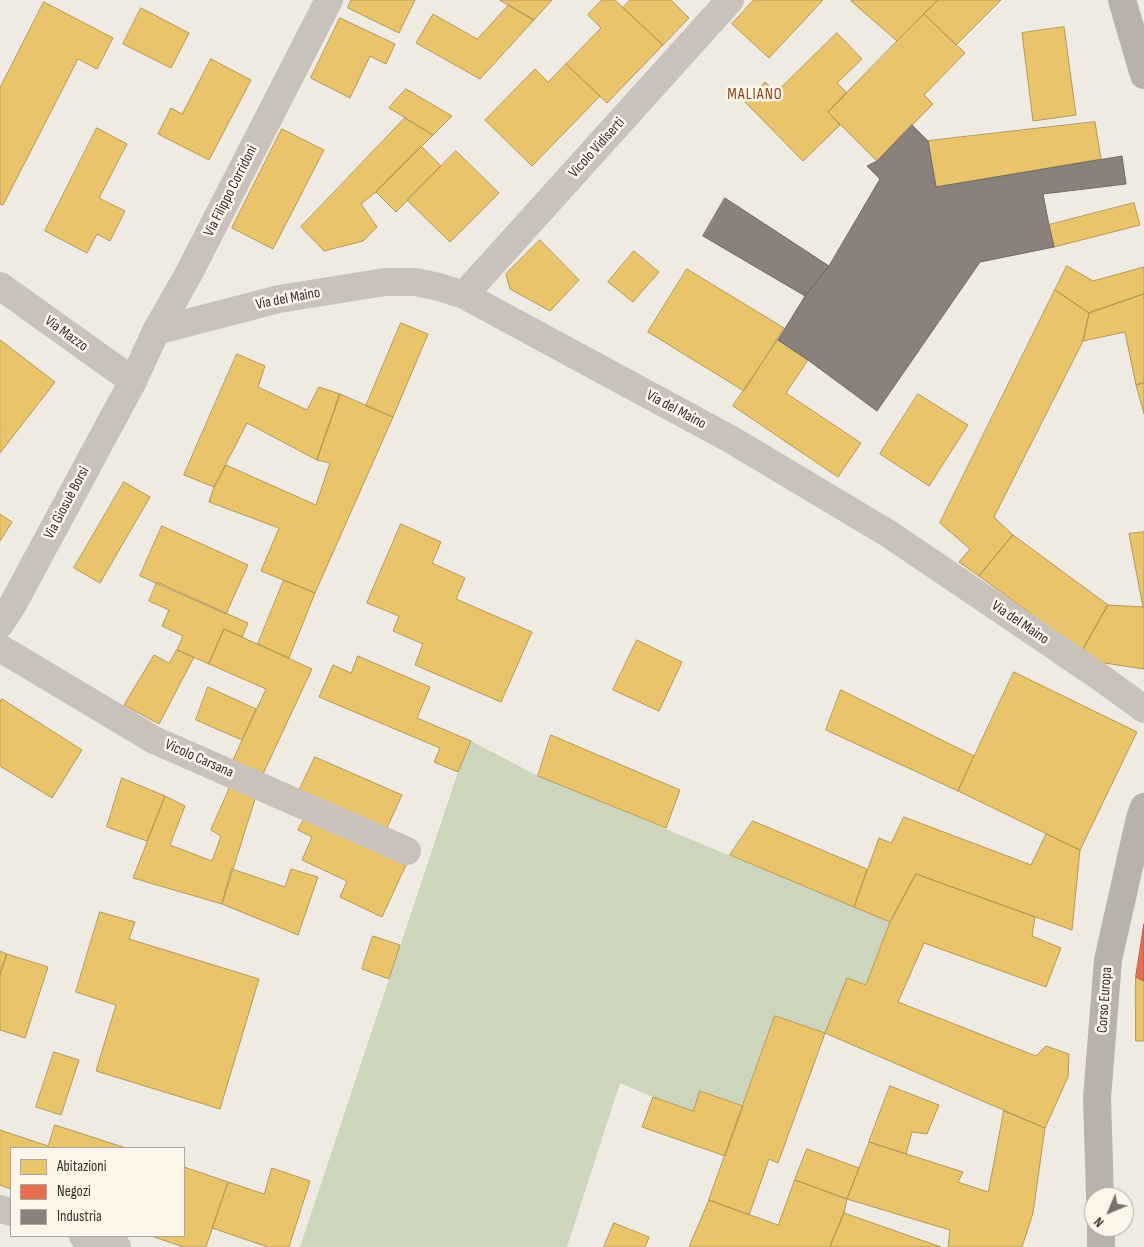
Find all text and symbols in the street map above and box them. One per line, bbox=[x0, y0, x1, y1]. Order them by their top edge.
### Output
district label: MALIANO bbox=[726, 85, 784, 105]
street label: Vicolo Vidiserti bbox=[565, 114, 629, 182]
street label: Via Filippo Corridoni bbox=[200, 142, 262, 240]
street label: Via del Maino bbox=[254, 284, 322, 314]
street label: Via Mazzo bbox=[41, 312, 91, 356]
street label: Via del Maino bbox=[643, 387, 709, 433]
street label: Via Giosuè Borsi bbox=[40, 464, 94, 542]
street label: Via del Maino bbox=[988, 597, 1052, 649]
street label: Vicolo Carsana bbox=[162, 736, 236, 782]
street label: Corso Europa bbox=[1094, 966, 1116, 1034]
legend bbox=[10, 1147, 185, 1237]
text: Abitazioni bbox=[57, 1157, 107, 1176]
text: Negozi bbox=[57, 1182, 91, 1201]
north arrow bbox=[1084, 1187, 1134, 1237]
text: Industria bbox=[57, 1207, 102, 1226]
text: N bbox=[1090, 1214, 1107, 1231]

